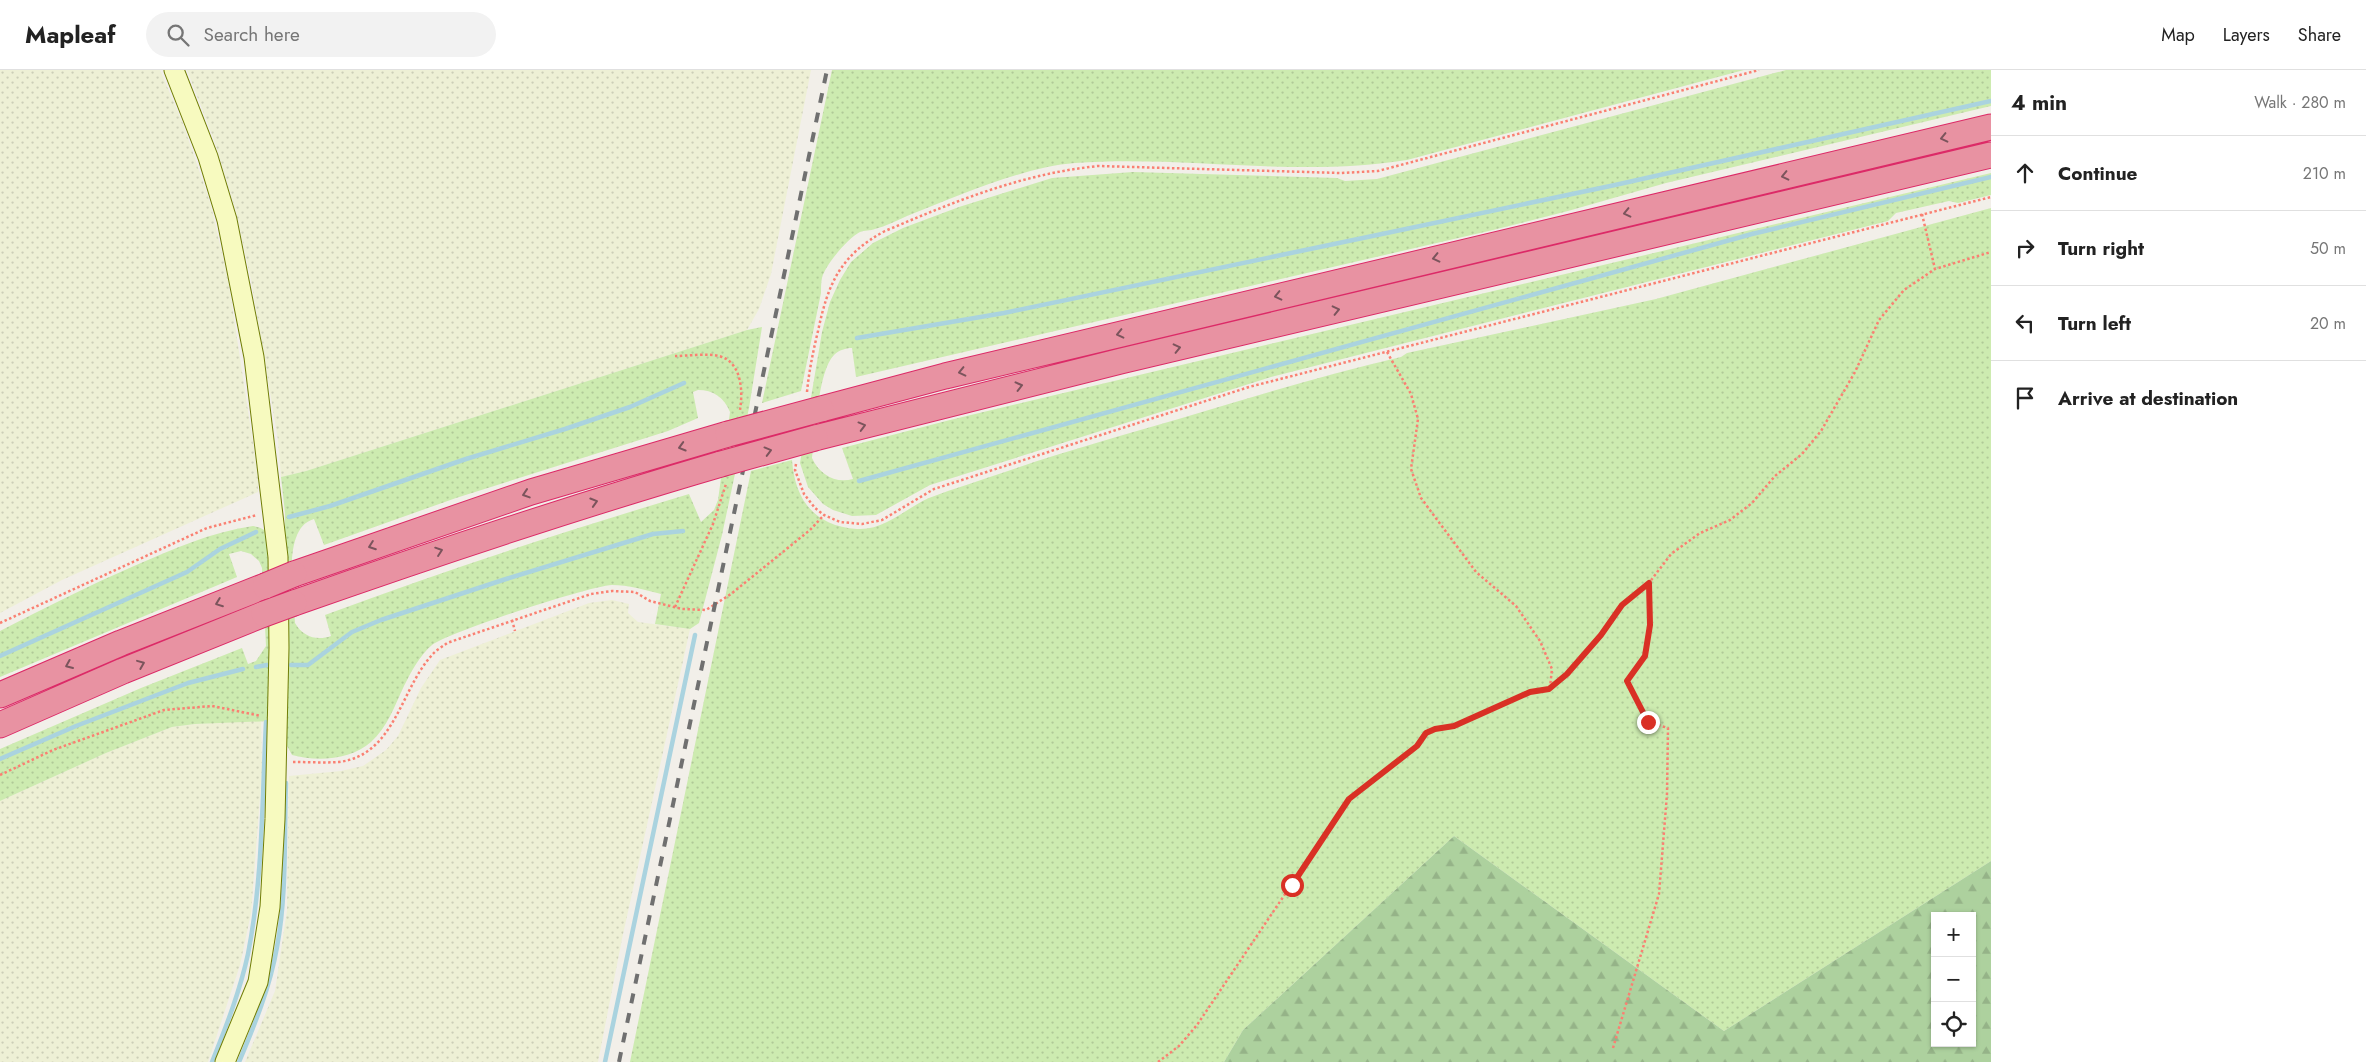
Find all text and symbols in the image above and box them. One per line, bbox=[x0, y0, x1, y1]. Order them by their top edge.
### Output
search box bbox=[146, 12, 496, 57]
text: Mapleaf bbox=[25, 17, 116, 52]
icon: search bbox=[164, 21, 192, 49]
text: Search here bbox=[204, 21, 300, 48]
text: Map bbox=[2161, 22, 2195, 48]
text: Layers bbox=[2223, 22, 2270, 48]
text: Share bbox=[2298, 22, 2341, 48]
text: 4 min bbox=[2011, 88, 2067, 118]
text: Walk · 280 m bbox=[2254, 91, 2346, 114]
one-way arrow bbox=[1939, 132, 1948, 143]
icon: ahead bbox=[2011, 159, 2039, 187]
text: Continue bbox=[2058, 160, 2137, 187]
text: 210 m bbox=[2303, 162, 2346, 185]
one-way arrow bbox=[1781, 170, 1790, 181]
one-way arrow bbox=[1623, 207, 1632, 218]
icon: right bbox=[2011, 234, 2039, 262]
text: Turn right bbox=[2058, 235, 2144, 262]
text: 50 m bbox=[2310, 237, 2346, 260]
one-way arrow bbox=[1431, 252, 1440, 263]
one-way arrow bbox=[1273, 290, 1282, 301]
one-way arrow bbox=[1331, 305, 1340, 316]
icon: left bbox=[2011, 309, 2039, 337]
text: Turn left bbox=[2058, 310, 2131, 337]
text: 20 m bbox=[2310, 312, 2346, 335]
one-way arrow bbox=[1115, 328, 1124, 339]
one-way arrow bbox=[1173, 343, 1182, 354]
one-way arrow bbox=[957, 366, 966, 377]
one-way arrow bbox=[1015, 381, 1024, 392]
icon: arrive bbox=[2011, 384, 2039, 412]
text: Arrive at destination bbox=[2058, 385, 2238, 412]
one-way arrow bbox=[857, 421, 865, 431]
one-way arrow bbox=[678, 442, 686, 452]
one-way arrow bbox=[764, 446, 773, 457]
one-way arrow bbox=[522, 488, 531, 498]
one-way arrow bbox=[589, 497, 597, 507]
one-way arrow bbox=[368, 540, 377, 550]
one-way arrow bbox=[434, 547, 443, 557]
one-way arrow bbox=[215, 597, 224, 607]
one-way arrow bbox=[65, 659, 74, 669]
one-way arrow bbox=[136, 659, 145, 670]
route end bbox=[1637, 711, 1660, 734]
route start bbox=[1281, 874, 1304, 897]
map controls bbox=[1931, 912, 1976, 1047]
button: + bbox=[1931, 912, 1976, 957]
button: − bbox=[1931, 957, 1976, 1002]
button: locate bbox=[1931, 1002, 1976, 1047]

